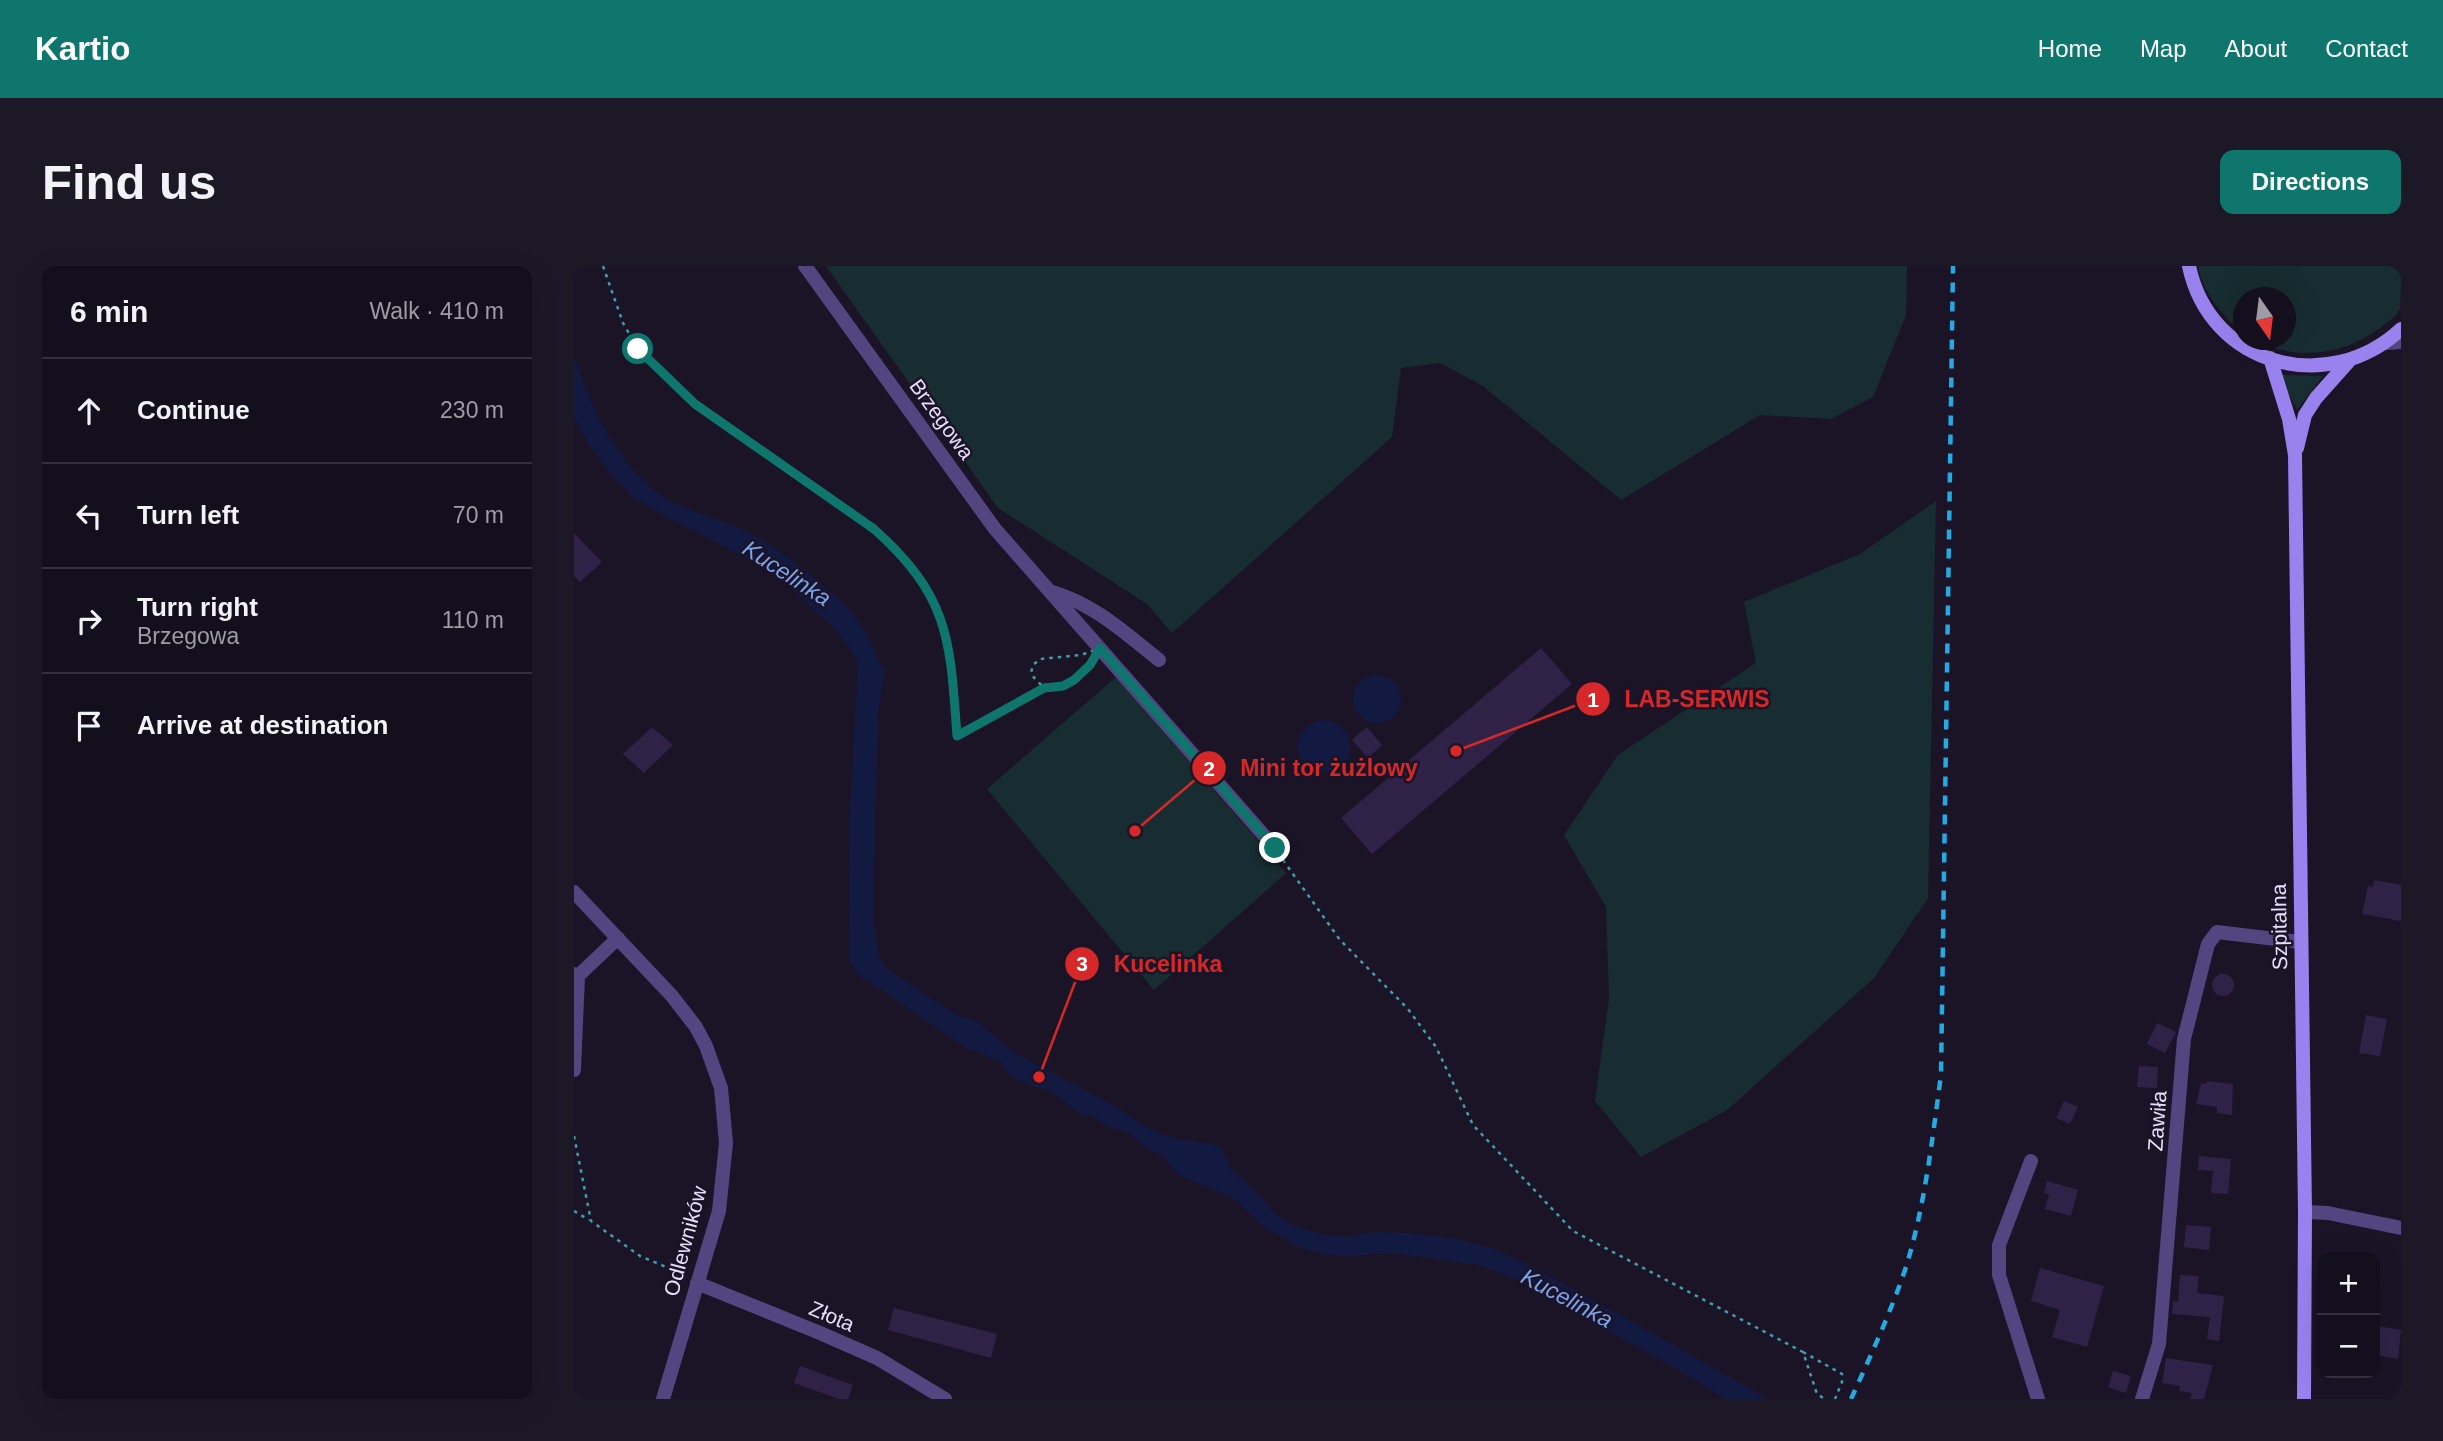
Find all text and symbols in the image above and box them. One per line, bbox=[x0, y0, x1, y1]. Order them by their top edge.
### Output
text: Kartio bbox=[35, 30, 130, 67]
text: Home bbox=[2038, 35, 2102, 62]
text: Map bbox=[2140, 35, 2187, 62]
text: About bbox=[2225, 35, 2287, 62]
text: Contact bbox=[2325, 35, 2408, 62]
button: Directions bbox=[2220, 150, 2401, 214]
text: Find us bbox=[42, 155, 216, 209]
north arrow bbox=[2233, 287, 2296, 350]
text: 6 min bbox=[70, 295, 148, 328]
text: Walk · 410 m bbox=[369, 298, 504, 324]
route start bbox=[622, 333, 653, 364]
street label: Brzegowa bbox=[905, 374, 979, 464]
icon: ahead bbox=[70, 392, 108, 430]
text: Continue bbox=[137, 395, 250, 425]
text: 230 m bbox=[440, 397, 504, 423]
icon: left bbox=[70, 497, 108, 535]
text: Turn left bbox=[137, 500, 239, 530]
text: 70 m bbox=[453, 502, 504, 528]
water label: Kucelinka bbox=[738, 535, 836, 611]
text: Turn right bbox=[137, 592, 258, 622]
icon: right bbox=[70, 602, 108, 640]
text: 110 m bbox=[442, 607, 504, 633]
text: Brzegowa bbox=[137, 623, 239, 649]
callout: LAB-SERWIS bbox=[1576, 677, 1784, 721]
text: LAB-SERWIS bbox=[1624, 686, 1770, 712]
text: 1 bbox=[1587, 688, 1599, 711]
icon: arrive bbox=[70, 707, 108, 745]
text: Arrive at destination bbox=[137, 710, 388, 740]
callout: Mini tor żużlowy bbox=[1191, 746, 1432, 790]
text: Mini tor żużlowy bbox=[1240, 755, 1418, 781]
text: 2 bbox=[1203, 757, 1215, 780]
route end bbox=[1259, 832, 1290, 863]
street label: Szpitalna bbox=[2267, 883, 2291, 970]
callout: Kucelinka bbox=[1065, 942, 1237, 986]
text: Kucelinka bbox=[1114, 951, 1223, 977]
text: 3 bbox=[1076, 952, 1088, 975]
street label: Zawiła bbox=[2143, 1090, 2171, 1152]
street label: Odlewników bbox=[659, 1183, 711, 1299]
map controls bbox=[2317, 1252, 2380, 1378]
button: + bbox=[2317, 1252, 2380, 1315]
water label: Kucelinka bbox=[1517, 1263, 1617, 1333]
street label: Złota bbox=[806, 1296, 858, 1336]
button: − bbox=[2317, 1315, 2380, 1378]

